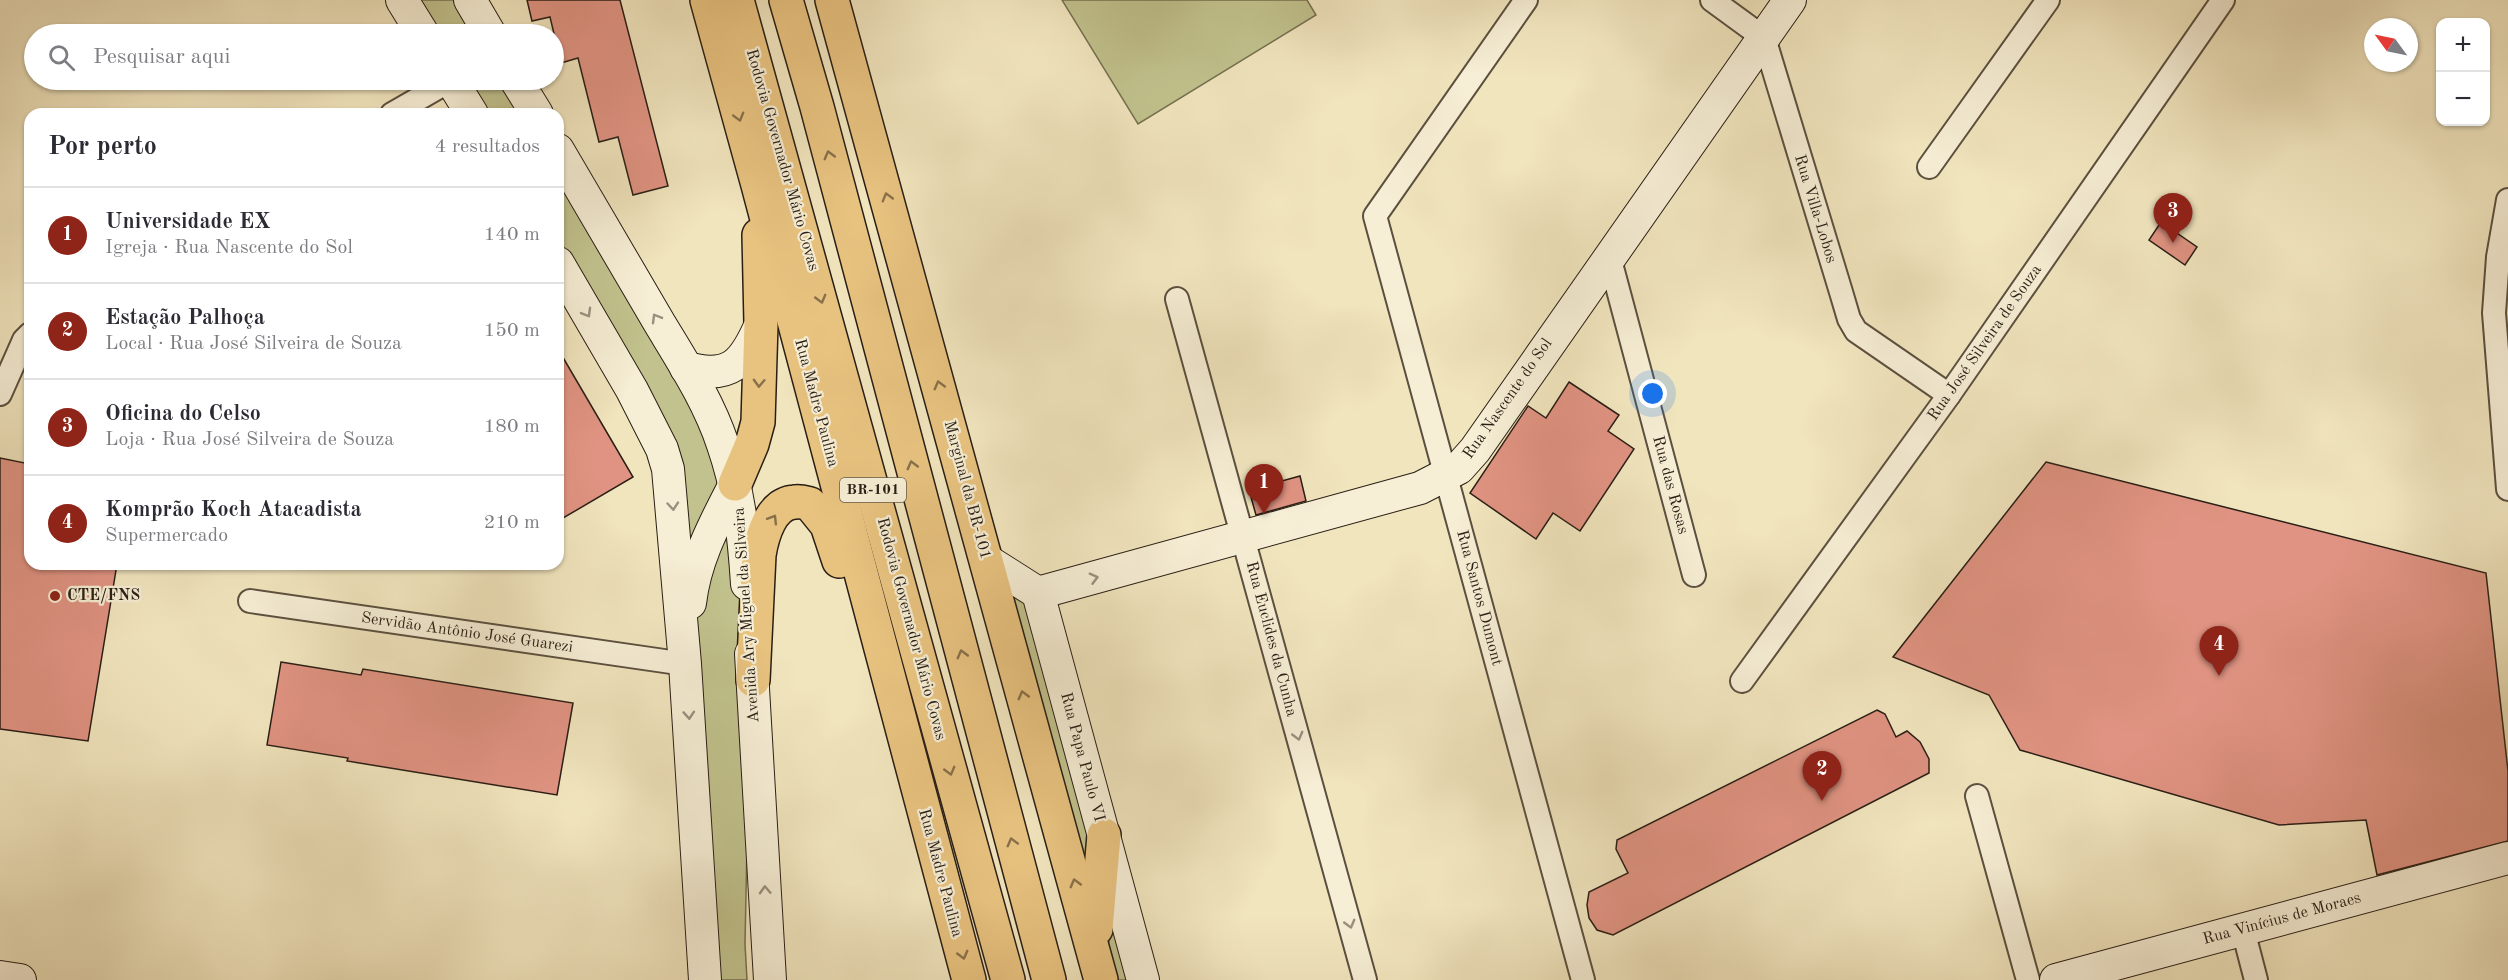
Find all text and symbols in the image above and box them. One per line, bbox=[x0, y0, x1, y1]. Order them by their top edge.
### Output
north arrow bbox=[2364, 18, 2418, 72]
map controls bbox=[2436, 18, 2490, 126]
button: + bbox=[2436, 18, 2490, 72]
search box bbox=[24, 24, 564, 90]
icon: search bbox=[45, 41, 78, 74]
text: Pesquisar aqui bbox=[93, 46, 230, 68]
street label: Rodovia Governador Mário Covas bbox=[743, 47, 821, 273]
button: − bbox=[2436, 72, 2490, 126]
one-way arrow bbox=[732, 112, 745, 122]
text: Por perto bbox=[48, 134, 157, 160]
text: 4 resultados bbox=[435, 137, 540, 157]
one-way arrow bbox=[824, 150, 837, 160]
street label: Rua Villa-Lobos bbox=[1791, 153, 1839, 265]
one-way arrow bbox=[882, 192, 894, 203]
pin: 3 bbox=[2154, 194, 2192, 243]
text: Universidade EX bbox=[105, 211, 271, 233]
text: 1 bbox=[62, 225, 73, 245]
text: 140 m bbox=[484, 225, 540, 245]
text: Igreja · Rua Nascente do Sol bbox=[105, 238, 353, 258]
street label: Rua José Silveira de Souza bbox=[1925, 262, 2045, 424]
one-way arrow bbox=[813, 294, 826, 304]
text: Estação Palhoça bbox=[105, 307, 265, 329]
one-way arrow bbox=[580, 307, 592, 317]
one-way arrow bbox=[652, 314, 664, 324]
text: 2 bbox=[62, 321, 73, 341]
text: 150 m bbox=[484, 321, 540, 341]
text: Local · Rua José Silveira de Souza bbox=[105, 334, 402, 354]
street label: Rua Nascente do Sol bbox=[1460, 336, 1556, 462]
street label: Rua Madre Paulina bbox=[791, 337, 841, 469]
one-way arrow bbox=[752, 378, 765, 387]
your location bbox=[1638, 379, 1667, 408]
one-way arrow bbox=[934, 380, 946, 391]
text: Oficina do Celso bbox=[105, 403, 261, 425]
text: 3 bbox=[62, 417, 73, 437]
text: 180 m bbox=[484, 417, 540, 437]
street label: Marginal da BR-101 bbox=[941, 419, 993, 561]
text: Loja · Rua José Silveira de Souza bbox=[105, 430, 394, 450]
street label: Rua das Rosas bbox=[1649, 434, 1691, 536]
one-way arrow bbox=[907, 460, 919, 471]
pin: 1 bbox=[1244, 464, 1284, 514]
road number: BR-101 bbox=[840, 478, 906, 502]
text: Komprão Koch Atacadista bbox=[105, 499, 362, 521]
one-way arrow bbox=[666, 502, 679, 511]
street label: Avenida Ary Miguel da Silveira bbox=[731, 507, 763, 723]
text: 4 bbox=[62, 513, 73, 533]
text: 210 m bbox=[484, 513, 540, 533]
one-way arrow bbox=[765, 515, 776, 526]
street label: Rodovia Governador Mário Covas bbox=[874, 516, 948, 742]
text: Supermercado bbox=[105, 526, 228, 546]
street label: Rua Santos Dumont bbox=[1453, 528, 1505, 668]
street label: Rua Euclides da Cunha bbox=[1243, 560, 1299, 718]
one-way arrow bbox=[1089, 573, 1099, 585]
place label: CTE/FNS bbox=[67, 588, 140, 604]
marker: CTE/FNS bbox=[48, 589, 62, 603]
street label: Servidão Antônio José Guarezi bbox=[360, 610, 574, 656]
pin: 4 bbox=[2200, 626, 2238, 676]
one-way arrow bbox=[957, 649, 969, 660]
one-way arrow bbox=[1018, 690, 1031, 700]
street label: Rua Papa Paulo VI bbox=[1057, 691, 1107, 823]
one-way arrow bbox=[682, 711, 695, 720]
one-way arrow bbox=[1291, 730, 1303, 741]
pin: 2 bbox=[1802, 752, 1842, 801]
one-way arrow bbox=[943, 765, 955, 775]
street label: Rua Madre Paulina bbox=[915, 807, 965, 939]
one-way arrow bbox=[1007, 837, 1019, 848]
one-way arrow bbox=[1070, 878, 1082, 889]
one-way arrow bbox=[759, 885, 772, 894]
street label: Rua Vinícius de Moraes bbox=[2201, 890, 2363, 948]
one-way arrow bbox=[1343, 918, 1355, 929]
one-way arrow bbox=[955, 950, 968, 960]

